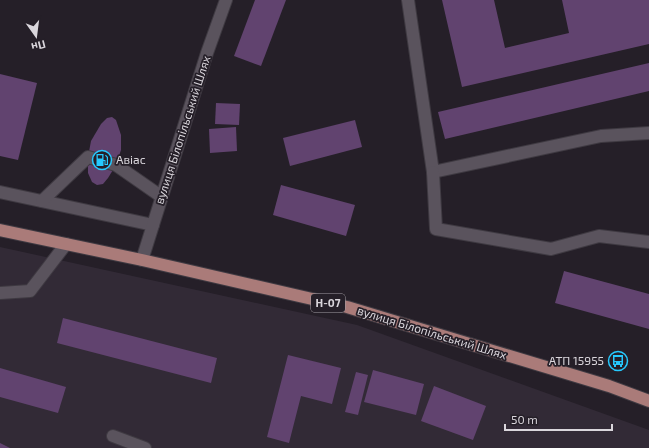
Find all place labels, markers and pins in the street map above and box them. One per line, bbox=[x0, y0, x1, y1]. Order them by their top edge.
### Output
fuel station icon: Авіас bbox=[91, 149, 113, 171]
place label: Авіас bbox=[116, 152, 146, 166]
bus stop icon: АТП 15955 bbox=[607, 350, 629, 372]
place label: АТП 15955 bbox=[549, 353, 604, 367]

